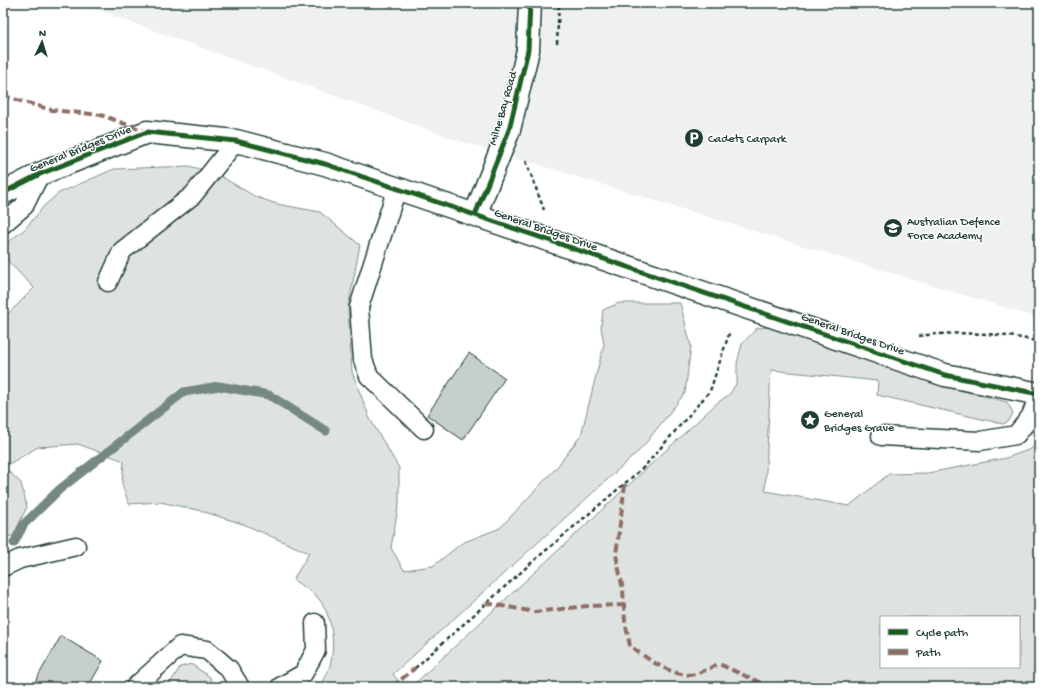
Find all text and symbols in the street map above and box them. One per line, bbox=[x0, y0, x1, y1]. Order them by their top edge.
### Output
north arrow bbox=[22, 22, 62, 62]
text: N bbox=[39, 28, 47, 40]
street label: Milne Bay Road bbox=[487, 69, 521, 147]
street label: General Bridges Drive bbox=[28, 123, 134, 177]
parking icon: Cadets Carpark bbox=[683, 127, 705, 149]
place label: Cadets Carpark bbox=[708, 133, 788, 147]
street label: General Bridges Drive bbox=[492, 207, 600, 255]
place label: Australian Defence Force Academy bbox=[906, 216, 1001, 244]
school or university icon: Australian Defence Force Academy bbox=[882, 217, 904, 239]
street label: General Bridges Drive bbox=[799, 311, 907, 359]
place label: General Bridges Grave bbox=[823, 408, 895, 436]
place icon: General Bridges Grave bbox=[799, 409, 821, 431]
legend bbox=[880, 616, 1020, 668]
text: Cycle path bbox=[916, 627, 969, 641]
text: Path bbox=[915, 647, 941, 661]

